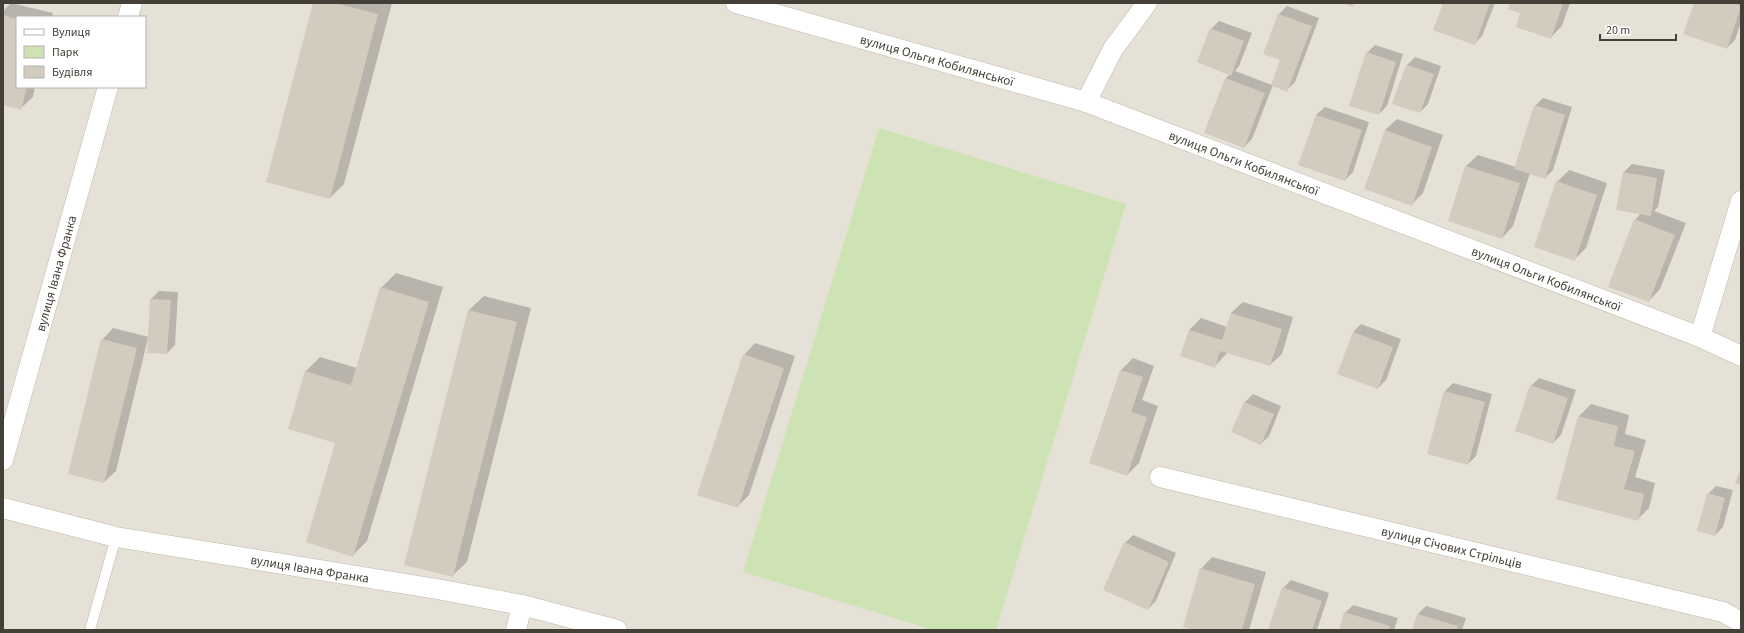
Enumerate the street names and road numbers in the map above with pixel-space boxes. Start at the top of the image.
street label: вулиця Ольги Кобилянської [858,31,1017,91]
street label: вулиця Ольги Кобилянської [1166,127,1322,201]
street label: вулиця Івана Франка [32,213,81,334]
street label: вулиця Ольги Кобилянської [1469,242,1625,316]
street label: вулиця Січових Стрільців [1379,522,1524,574]
street label: вулиця Івана Франка [249,551,370,588]

